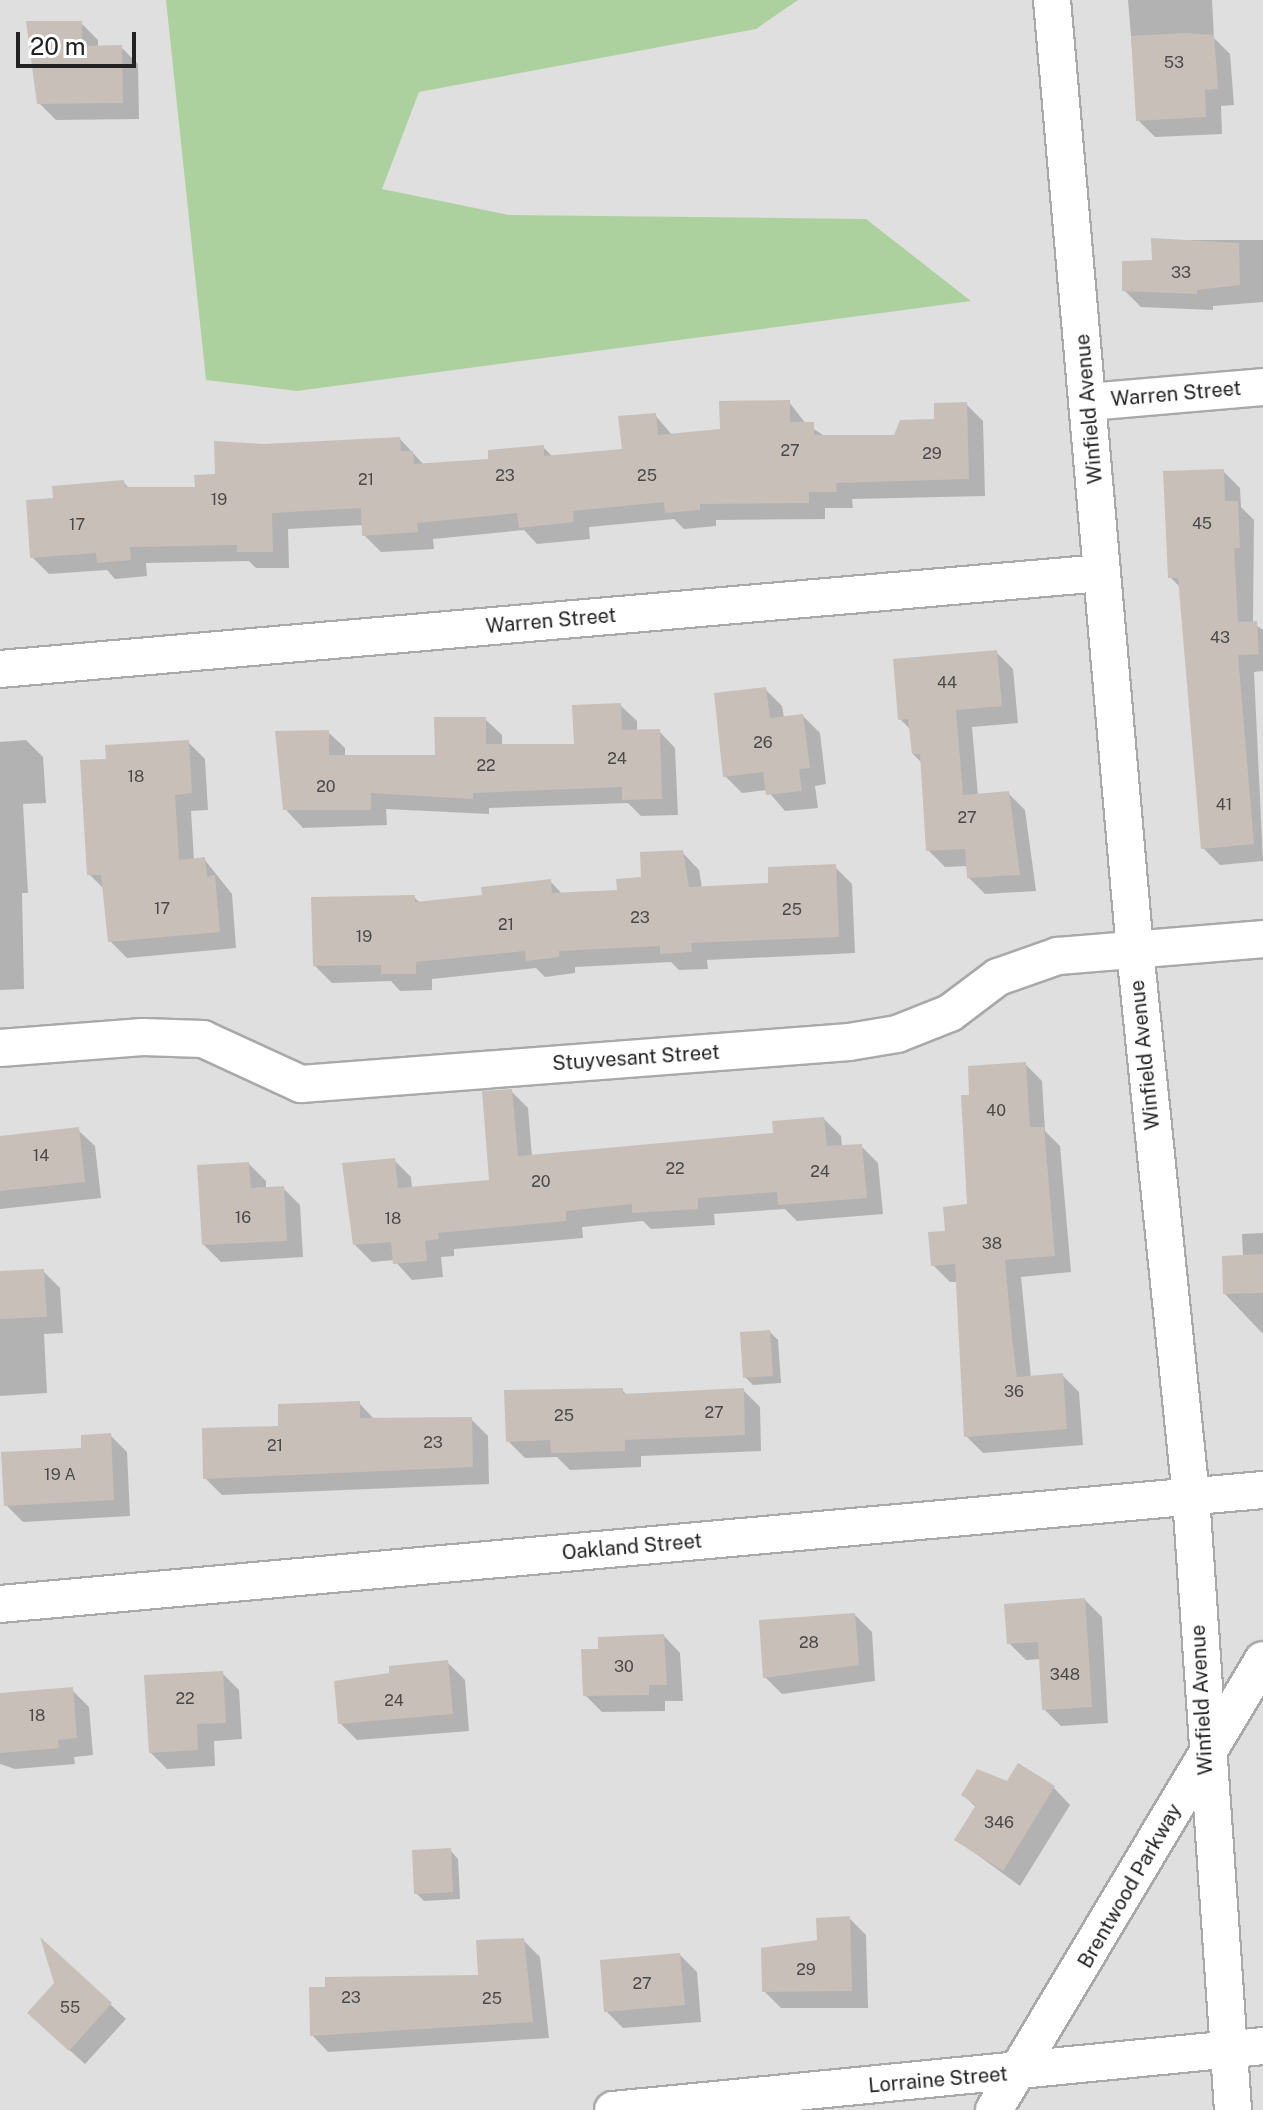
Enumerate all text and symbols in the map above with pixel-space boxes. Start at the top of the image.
scale bar [20,16,140,66]
text: 20 m [30,32,86,60]
house number: 53 [1164,53,1184,73]
house number: 33 [1171,263,1191,283]
street label: Winfield Avenue [1070,333,1108,485]
street label: Warren Street [1110,376,1242,412]
house number: 27 [780,441,800,461]
house number: 29 [922,444,942,464]
house number: 23 [495,466,515,486]
house number: 25 [637,466,657,486]
house number: 21 [358,470,374,490]
house number: 19 [211,490,227,510]
house number: 45 [1192,514,1212,534]
house number: 17 [69,515,85,535]
street label: Warren Street [485,603,617,639]
house number: 43 [1210,628,1230,648]
house number: 44 [937,673,957,693]
house number: 26 [753,733,773,753]
house number: 24 [607,749,627,769]
house number: 22 [476,756,496,776]
house number: 18 [128,767,144,787]
house number: 20 [316,777,336,797]
house number: 41 [1216,795,1232,815]
house number: 27 [957,808,977,828]
house number: 17 [154,899,170,919]
house number: 25 [782,900,802,920]
house number: 23 [630,908,650,928]
house number: 21 [498,915,514,935]
house number: 19 [356,927,372,947]
street label: Winfield Avenue [1125,979,1165,1131]
street label: Stuyvesant Street [552,1040,720,1076]
house number: 40 [986,1101,1006,1121]
house number: 14 [33,1146,49,1166]
house number: 22 [665,1159,685,1179]
house number: 24 [810,1162,830,1182]
house number: 20 [531,1172,551,1192]
house number: 16 [235,1208,251,1228]
house number: 18 [385,1209,401,1229]
house number: 38 [982,1234,1002,1254]
house number: 36 [1004,1382,1024,1402]
house number: 27 [704,1403,724,1423]
house number: 25 [554,1406,574,1426]
house number: 23 [423,1433,443,1453]
house number: 21 [267,1436,283,1456]
house number: 19 A [44,1465,76,1485]
street label: Oakland Street [561,1529,703,1565]
street label: Winfield Avenue [1186,1624,1218,1776]
house number: 28 [799,1633,819,1653]
house number: 30 [614,1657,634,1677]
house number: 348 [1050,1665,1080,1685]
house number: 22 [175,1689,195,1709]
house number: 24 [384,1691,404,1711]
house number: 18 [29,1706,45,1726]
street label: Brentwood Parkway [1073,1800,1187,1972]
house number: 346 [984,1813,1014,1833]
house number: 29 [796,1960,816,1980]
house number: 27 [632,1974,652,1994]
house number: 23 [341,1988,361,2008]
house number: 25 [482,1989,502,2009]
house number: 55 [60,1998,80,2018]
street label: Lorraine Street [867,2062,1009,2098]

